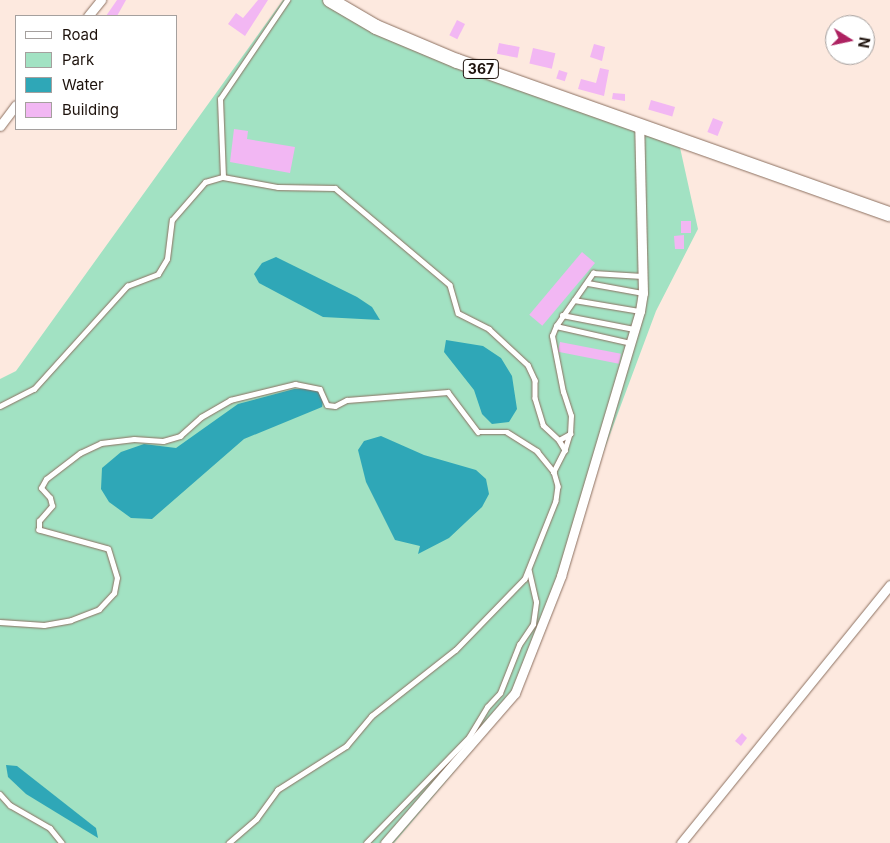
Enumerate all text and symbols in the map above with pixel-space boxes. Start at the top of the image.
legend [15,15,178,130]
north arrow [825,15,875,65]
text: Road [62,25,98,44]
text: N [855,36,874,49]
text: Park [62,50,94,69]
road number: 367 [462,58,500,80]
text: Water [62,75,104,94]
text: Building [62,100,119,119]

